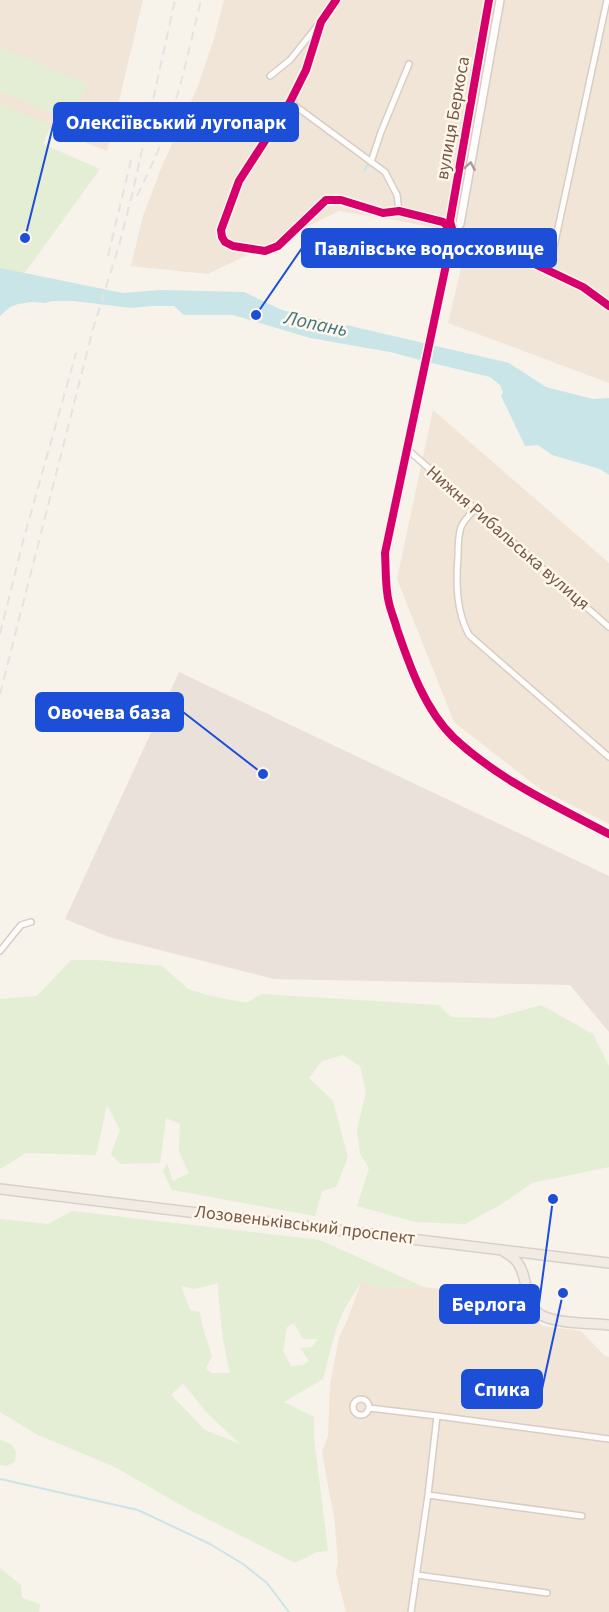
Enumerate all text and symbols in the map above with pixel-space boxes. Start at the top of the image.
street label: вулиця Беркоса [430,54,476,182]
callout: Олексіївський лугопарк [54,103,298,141]
text: Олексіївський лугопарк [66,109,286,137]
one-way arrow [464,162,476,171]
callout: Павлівське водосховище [302,229,556,267]
text: Павлівське водосховище [314,235,544,263]
water label: Лопань [281,303,350,344]
street label: Нижня Рибальська вулиця [421,460,595,616]
callout: Овочева база [36,693,183,731]
text: Овочева база [47,699,171,727]
street label: Лозовеньківський проспект [193,1199,417,1251]
callout: Берлога [440,1285,539,1323]
text: Берлога [452,1291,526,1319]
callout: Спика [462,1370,542,1408]
text: Спика [474,1376,530,1404]

